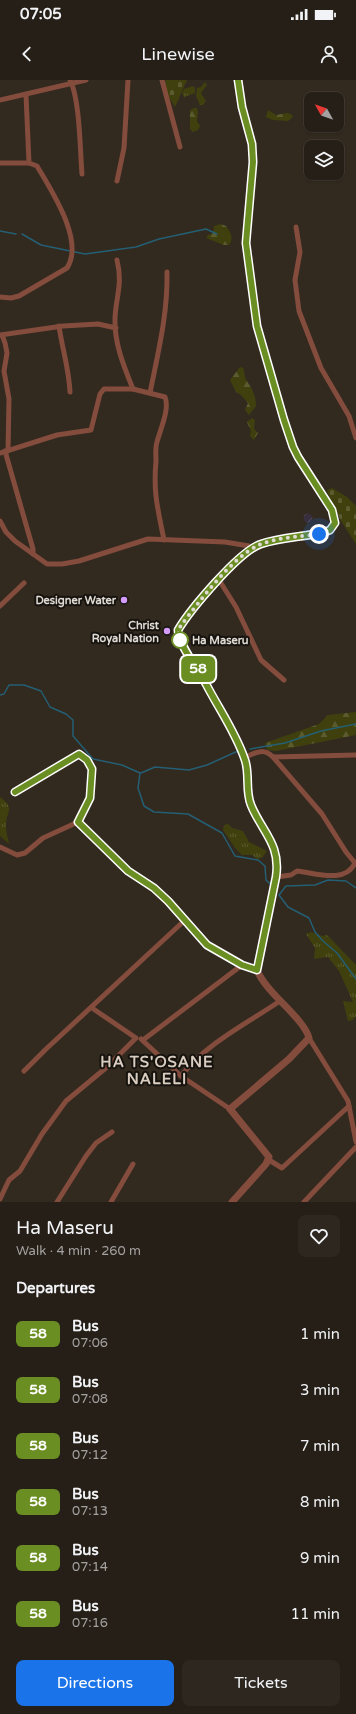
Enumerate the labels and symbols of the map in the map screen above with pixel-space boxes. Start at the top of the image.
north arrow [304,92,344,132]
your location [309,524,329,544]
place label: Designer Water [35,594,117,608]
marker: Designer Water [119,595,129,605]
place label: Christ Royal Nation [92,619,160,646]
marker: Christ Royal Nation [162,626,172,636]
marker: Ha Maseru [171,631,189,649]
place label: Ha Maseru [192,634,249,647]
line badge: 58 [180,656,216,682]
district label: HA TS'OSANE NALELI [100,1053,214,1088]

